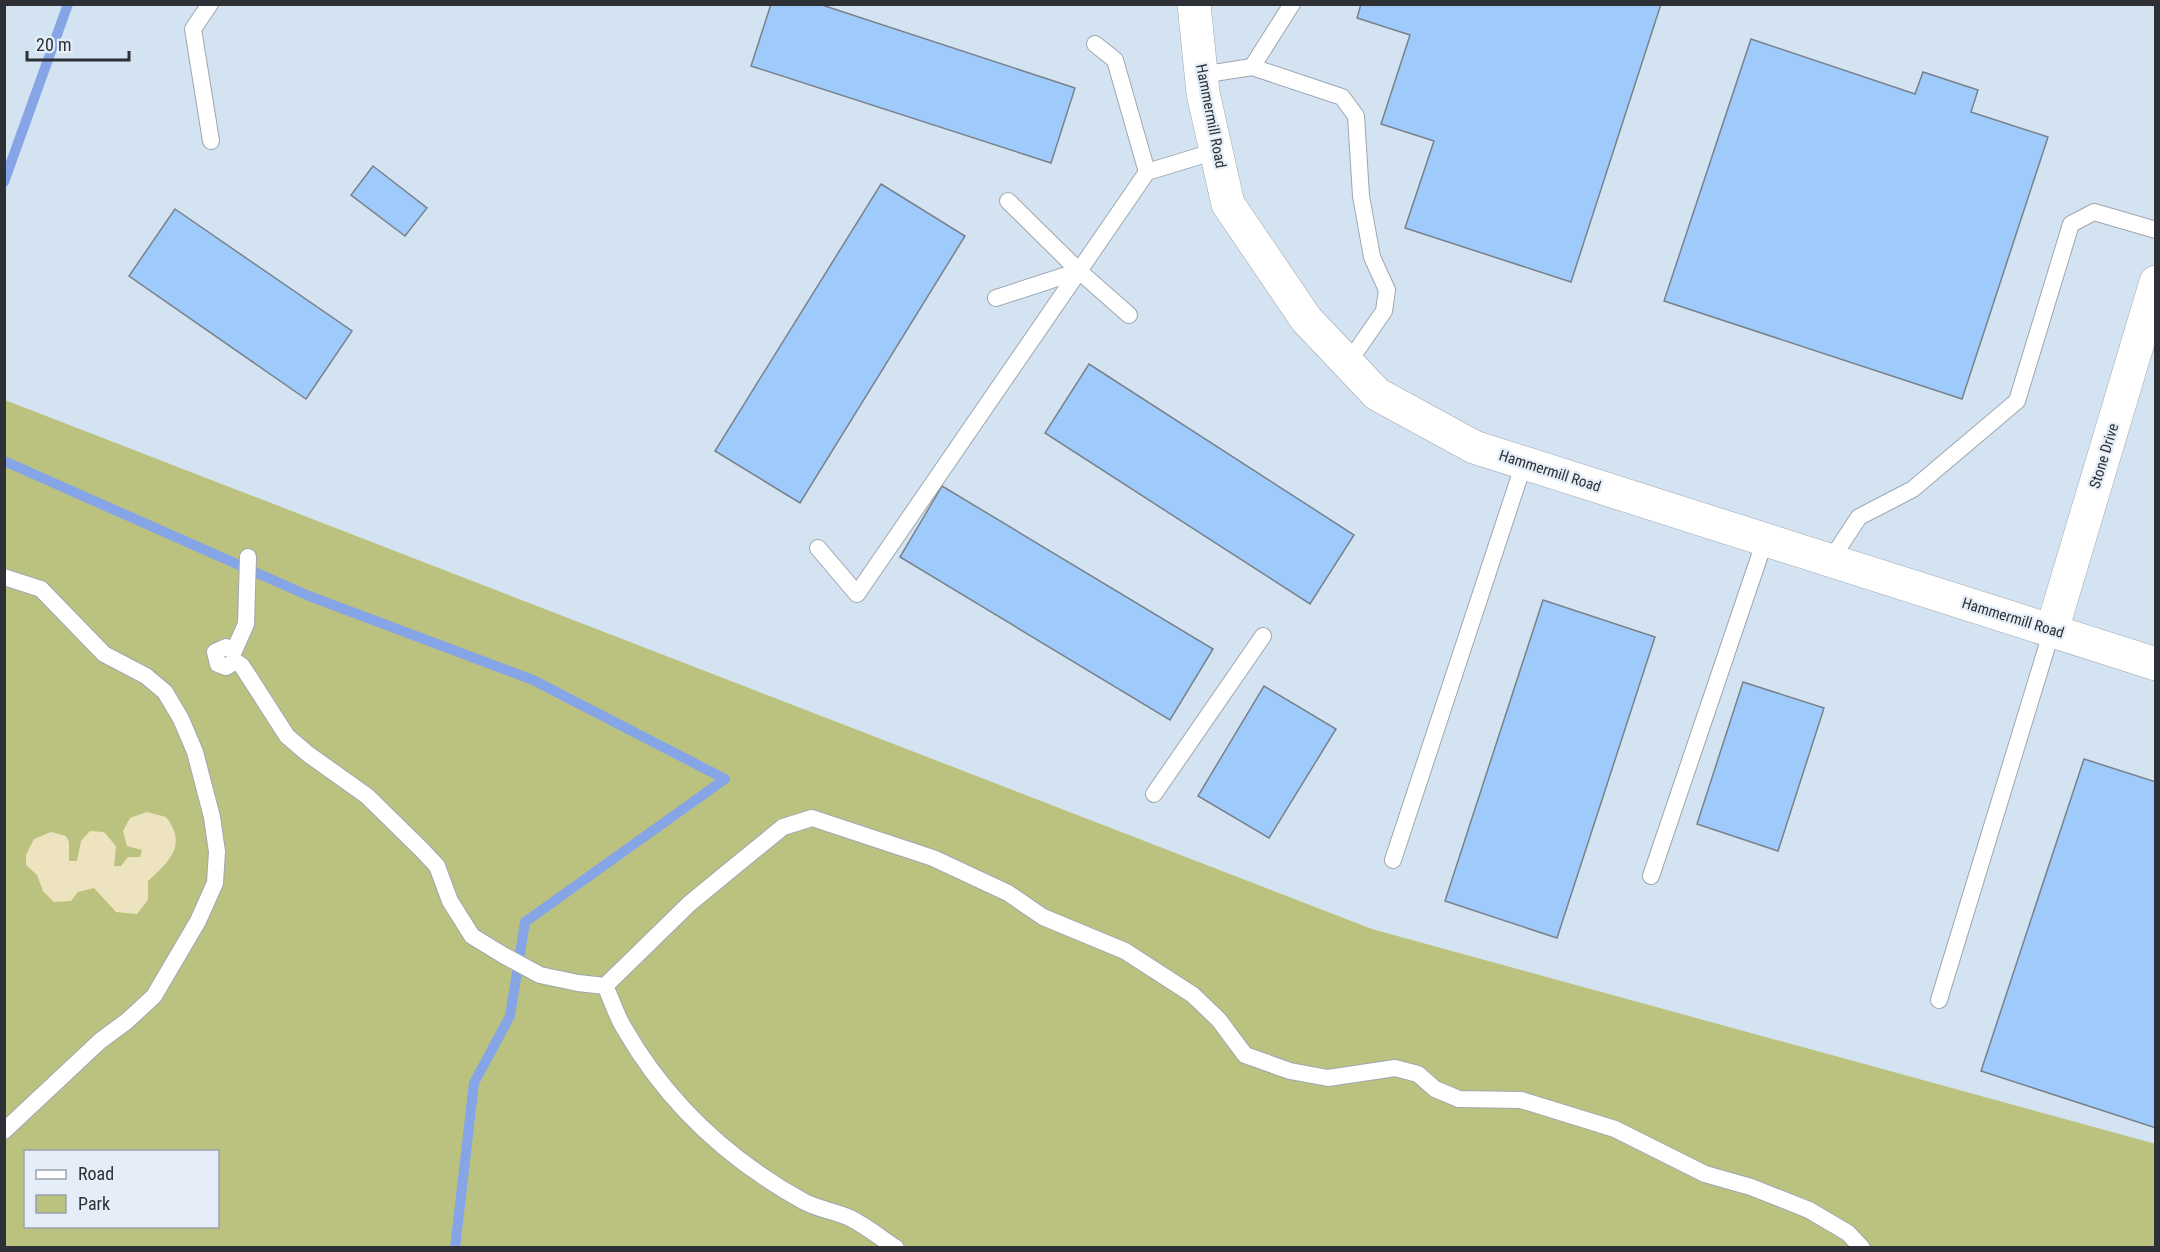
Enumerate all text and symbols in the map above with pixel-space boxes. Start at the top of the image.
scale bar [27,24,129,62]
text: 20 m [36,34,71,55]
street label: Hammermill Road [1192,62,1230,170]
street label: Stone Drive [2086,421,2122,491]
street label: Hammermill Road [1497,446,1603,496]
street label: Hammermill Road [1960,594,2066,642]
legend [24,1150,219,1228]
text: Road [78,1163,114,1184]
text: Park [78,1193,110,1214]

